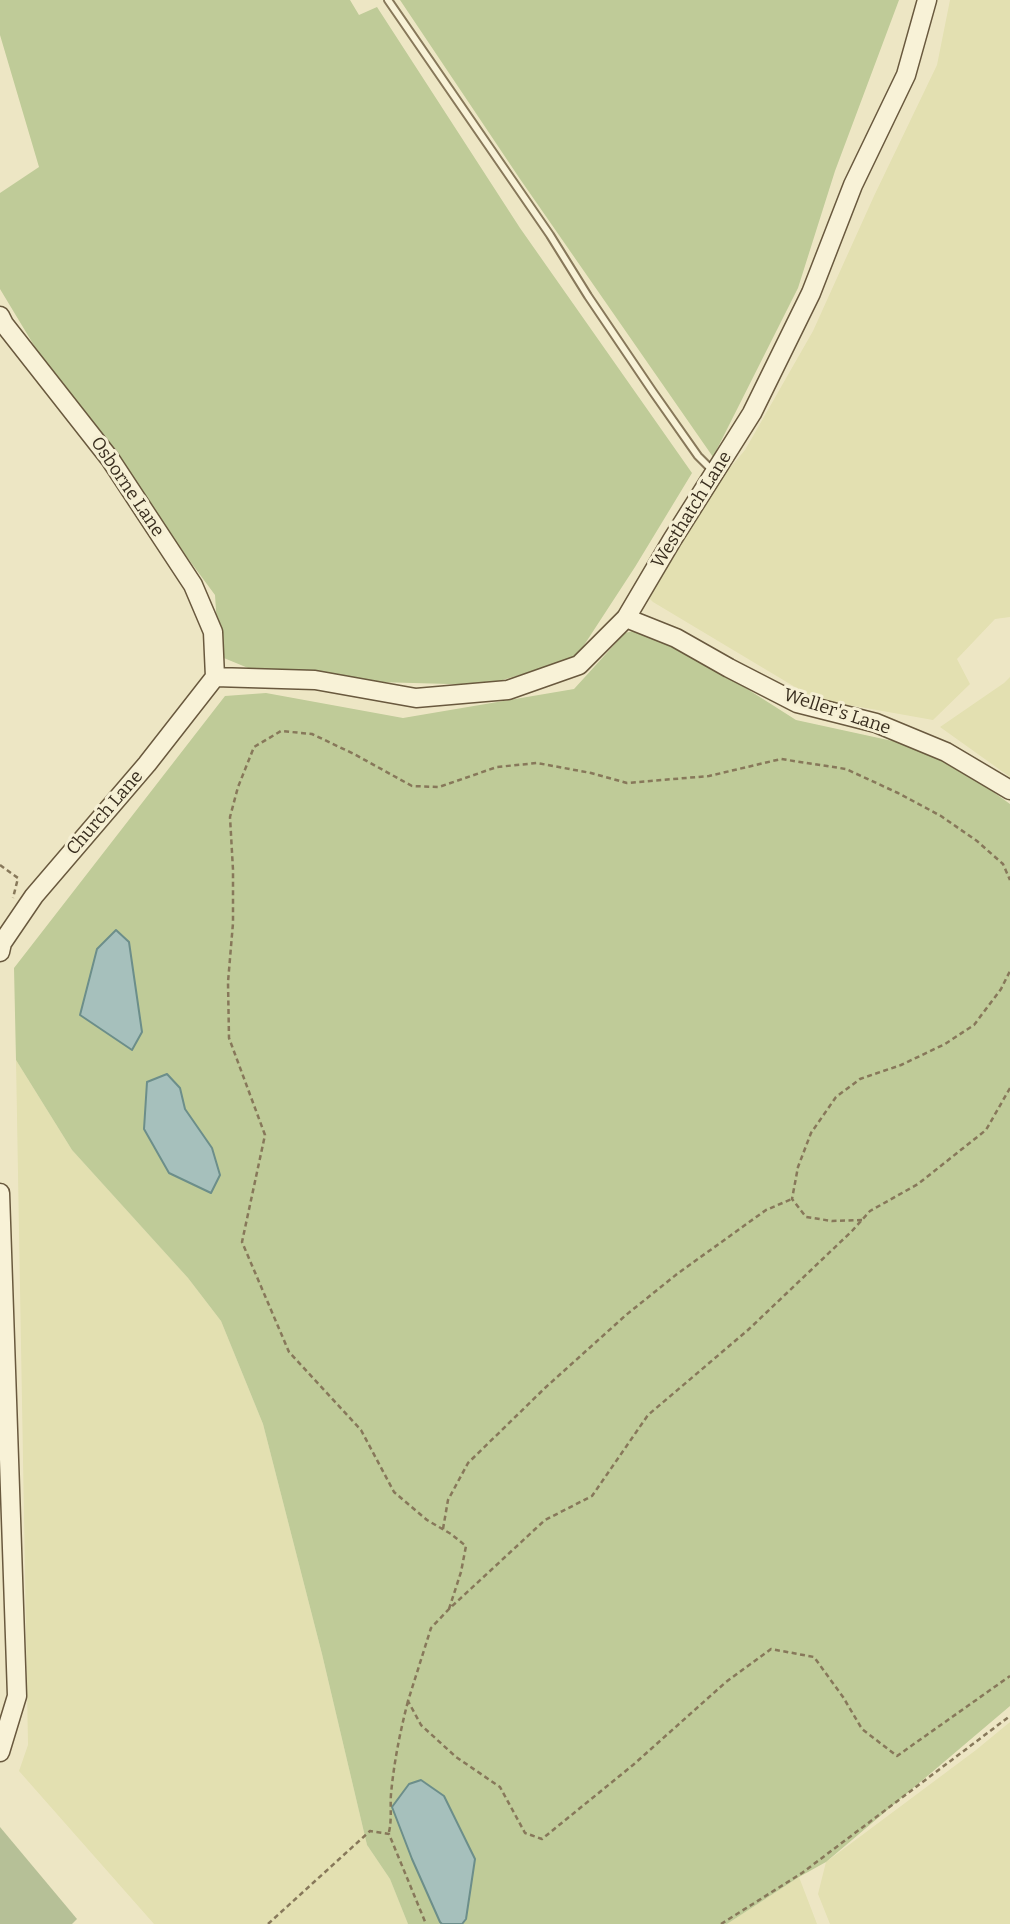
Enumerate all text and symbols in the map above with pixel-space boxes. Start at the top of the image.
street label: Osborne Lane [86,433,168,541]
street label: Westhatch Lane [647,448,737,572]
street label: Weller's Lane [781,685,893,739]
street label: Church Lane [62,766,148,860]

